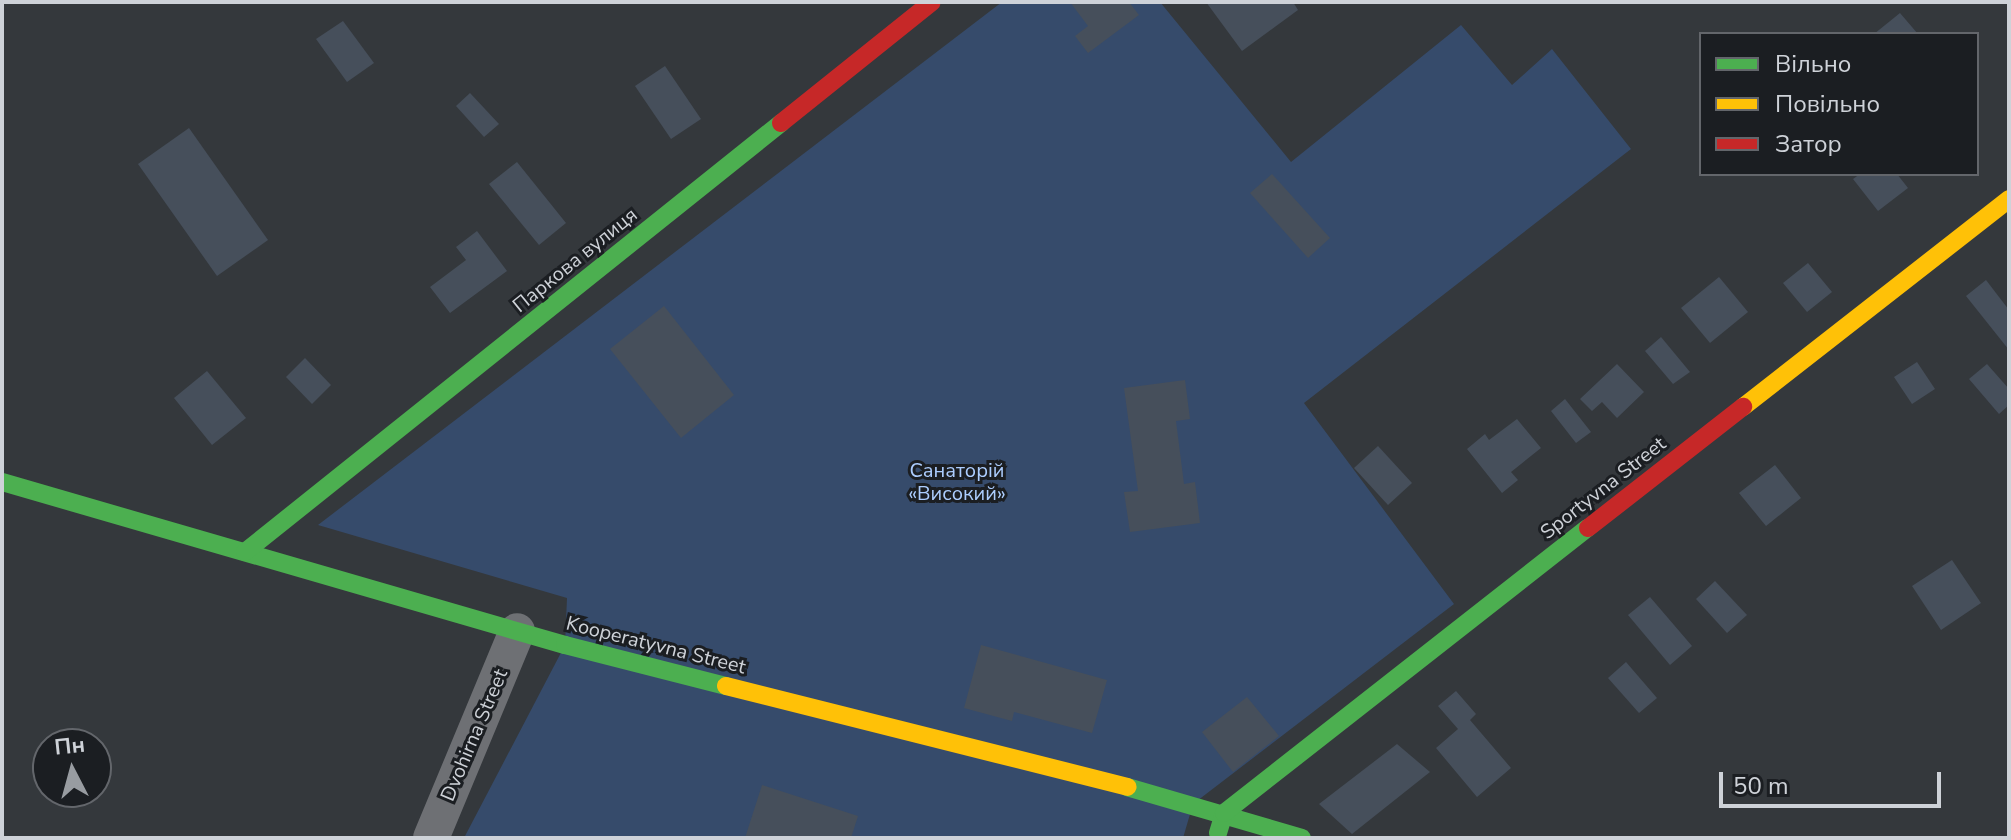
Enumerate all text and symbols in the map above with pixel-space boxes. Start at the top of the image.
legend [1699,32,1979,176]
text: Вільно [1775,48,1851,80]
text: Повільно [1775,88,1880,120]
text: Затор [1775,128,1842,160]
street label: Паркова вулиця [508,202,642,318]
street label: Sportyvna Street [1536,432,1670,544]
park label: Санаторій «Високий» [908,459,1006,506]
street label: Kooperatyvna Street [564,611,748,679]
street label: Dvohirna Street [435,665,513,805]
north arrow [32,728,112,808]
text: Пн [53,730,86,763]
scale bar [1723,756,1945,806]
text: 50 m [1733,770,1789,802]

